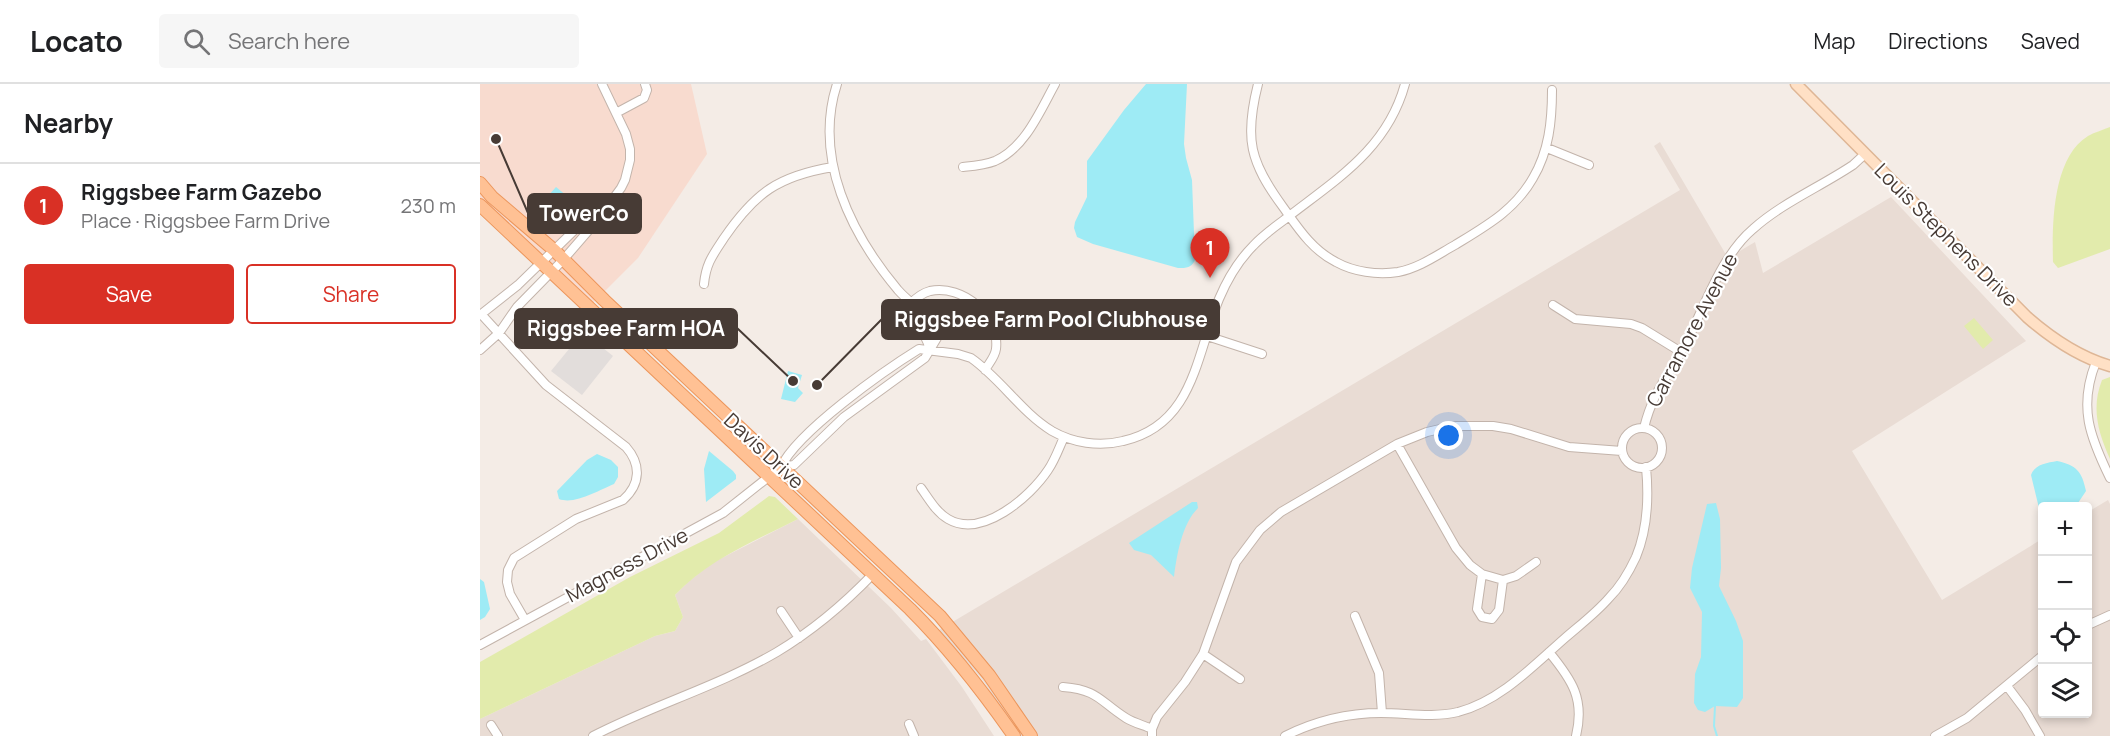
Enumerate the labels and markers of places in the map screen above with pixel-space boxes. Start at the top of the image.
callout: TowerCo [528,194,641,233]
pin: 1 [1190,228,1230,278]
callout: Riggsbee Farm Pool Clubhouse [882,300,1219,339]
callout: Riggsbee Farm HOA [515,309,737,348]

